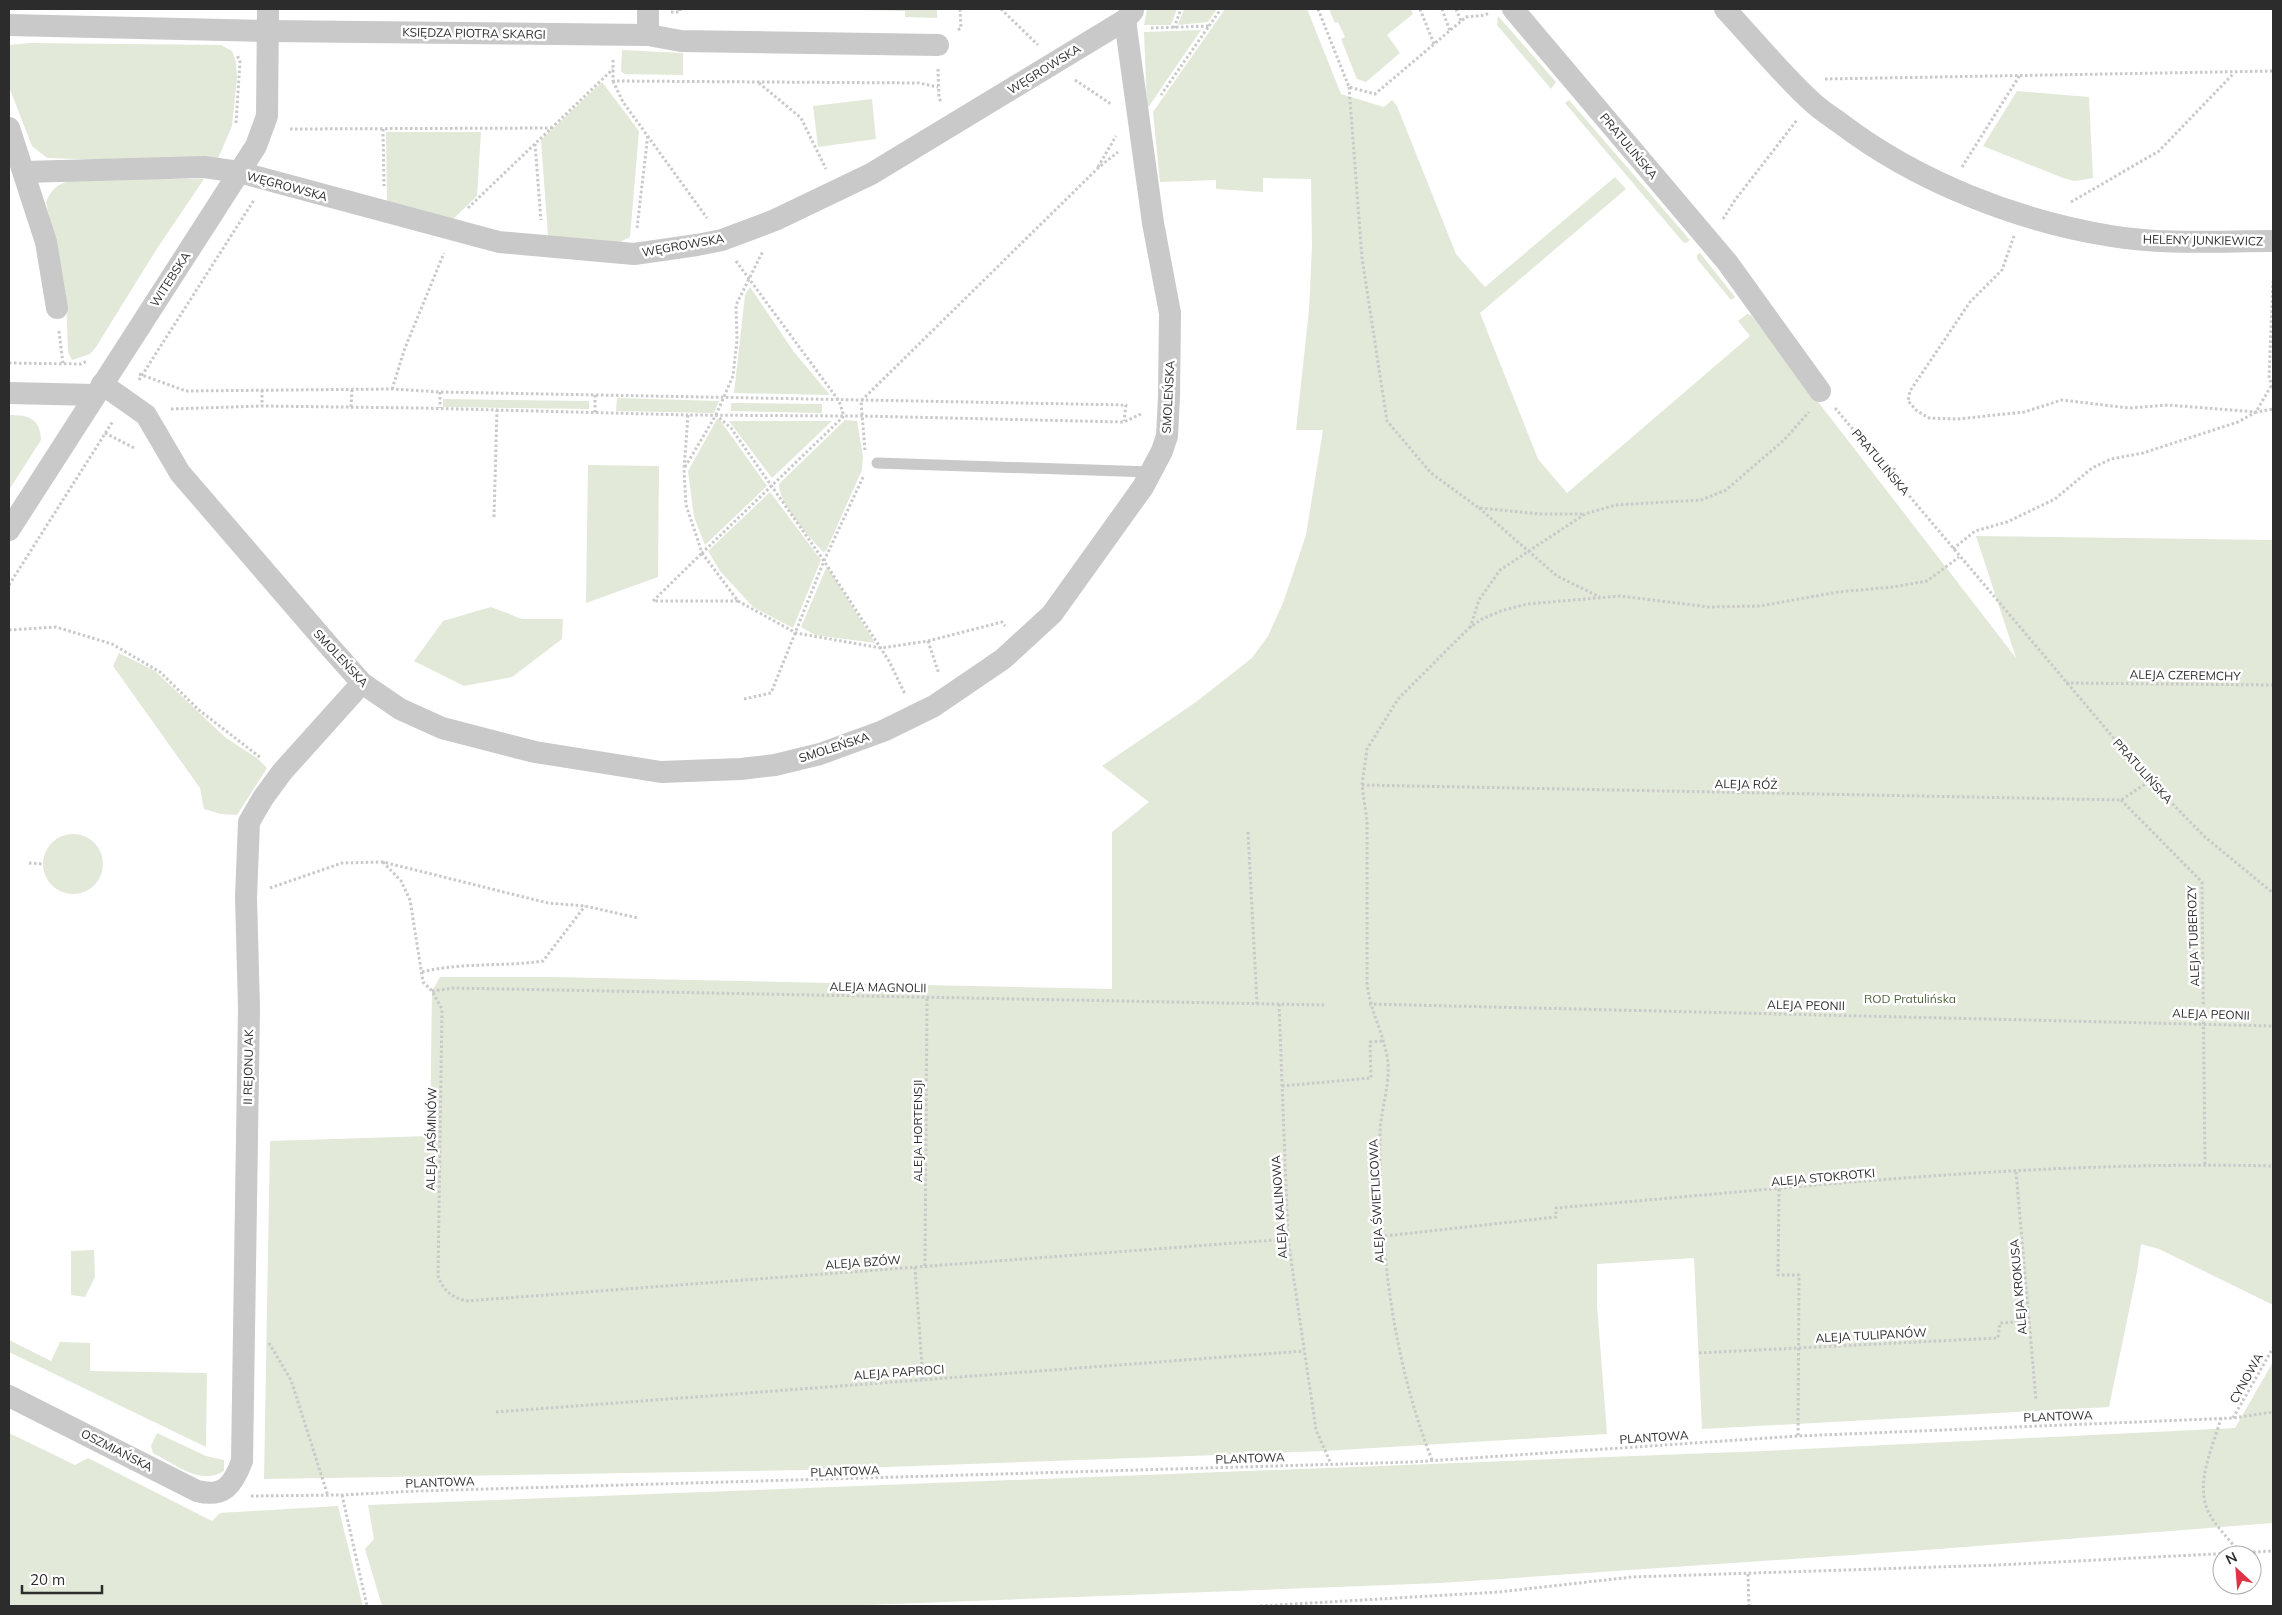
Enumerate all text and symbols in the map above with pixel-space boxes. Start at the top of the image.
street label: KSIĘDZA PIOTRA SKARGI [402,24,546,42]
street label: WĘGROWSKA [1005,40,1083,97]
street label: PRATULIŃSKA [1597,110,1661,182]
street label: WĘGROWSKA [245,168,329,204]
street label: WĘGROWSKA [641,230,725,260]
street label: HELENY JUNKIEWICZ [2143,231,2263,249]
street label: WITEBSKA [147,249,193,309]
street label: SMOLEŃSKA [1159,360,1177,434]
street label: PRATULIŃSKA [1849,426,1913,498]
street label: SMOLEŃSKA [311,626,372,690]
street label: ALEJA CZEREMCHY [2129,667,2241,683]
street label: SMOLEŃSKA [797,729,871,765]
street label: PRATULIŃSKA [2110,735,2176,807]
street label: ALEJA RÓŻ [1714,776,1778,792]
street label: ALEJA TUBEROZY [2184,884,2202,987]
street label: ALEJA MAGNOLII [829,979,927,995]
park label: ROD Pratulińska [1864,991,1956,1006]
street label: ALEJA PEONII [1767,997,1845,1013]
street label: ALEJA PEONII [2172,1005,2250,1023]
street label: II REJONU AK [240,1029,256,1105]
street label: ALEJA HORTENSJI [910,1080,925,1182]
street label: ALEJA JAŚMINÓW [423,1087,439,1191]
street label: ALEJA ŚWIETLICOWA [1365,1138,1387,1264]
street label: ALEJA KALINOWA [1268,1155,1290,1259]
street label: ALEJA STOKROTKI [1770,1165,1876,1189]
street label: ALEJA KROKUSA [2006,1238,2030,1335]
street label: ALEJA BZÓW [825,1252,901,1272]
street label: ALEJA TULIPANÓW [1815,1325,1927,1345]
street label: CYNOWA [2226,1350,2266,1406]
street label: ALEJA PAPROCI [853,1361,945,1383]
street label: PLANTOWA [2023,1407,2093,1425]
street label: OSZMIAŃSKA [79,1425,156,1475]
street label: PLANTOWA [1619,1427,1689,1447]
street label: PLANTOWA [1215,1449,1285,1467]
street label: PLANTOWA [810,1462,880,1480]
street label: PLANTOWA [405,1473,475,1491]
north arrow [2212,1545,2262,1595]
text: N [2223,1548,2240,1569]
scale bar [22,1562,102,1594]
text: 20 m [30,1570,65,1589]

